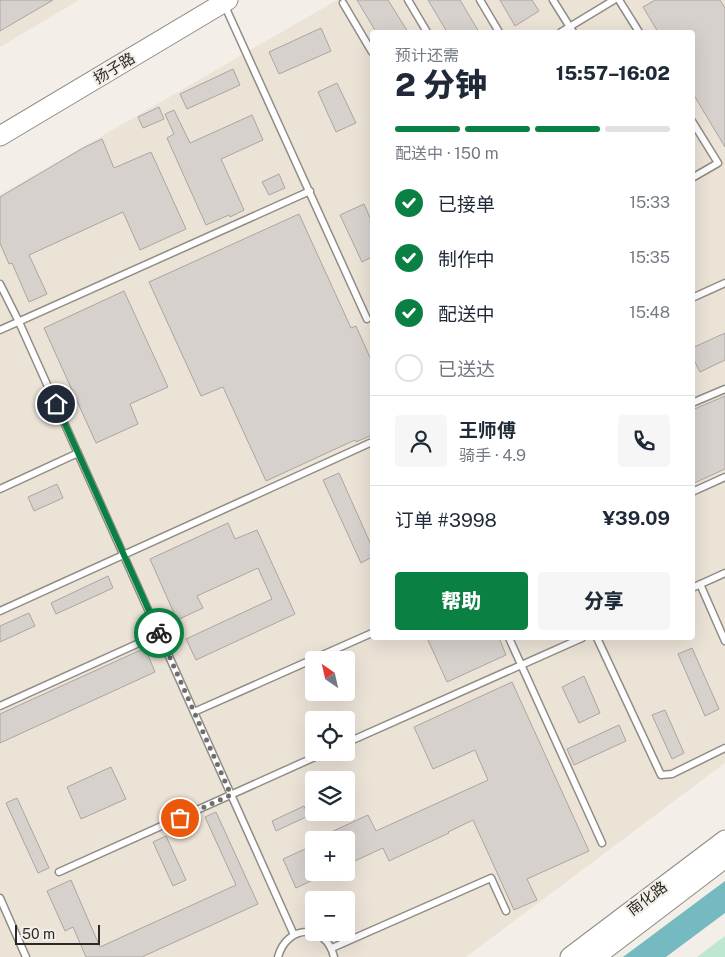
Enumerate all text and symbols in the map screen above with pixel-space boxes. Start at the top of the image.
text: 预计还需 [395,46,459,65]
street label: 扬子路 [90,49,138,87]
text: 15:57–16:02 [556,62,670,84]
text: 2 分钟 [395,66,487,103]
text: 配送中 · 150 m [395,144,499,163]
icon: check [395,189,423,217]
text: 已接单 [438,193,495,215]
text: 15:33 [630,193,670,212]
icon: check [395,244,423,272]
text: 制作中 [438,248,495,270]
text: 15:35 [629,248,670,267]
icon: check [395,299,423,327]
text: 配送中 [438,303,495,325]
text: 15:48 [629,303,670,322]
text: 已送达 [438,358,495,380]
pin [35,383,77,425]
icon: home [42,390,70,418]
button: person [395,415,447,467]
button: phone [618,415,670,467]
text: 王师傅 [459,419,516,441]
text: 骑手 · 4.9 [459,446,526,465]
text: ¥39.09 [603,507,670,529]
text: 订单 #3998 [395,509,497,531]
button: 帮助 [395,572,528,630]
button: 分享 [538,572,670,630]
courier [134,608,184,658]
icon: bike [145,619,173,647]
north arrow [305,651,355,701]
map controls [305,651,355,941]
button: locate [305,711,355,761]
button: layers [305,771,355,821]
pin [159,797,201,839]
icon: bag [166,804,194,832]
button: + [305,831,355,881]
street label: 南化路 [624,878,670,918]
button: − [305,891,355,941]
scale bar [15,922,100,945]
text: 50 m [22,926,55,942]

